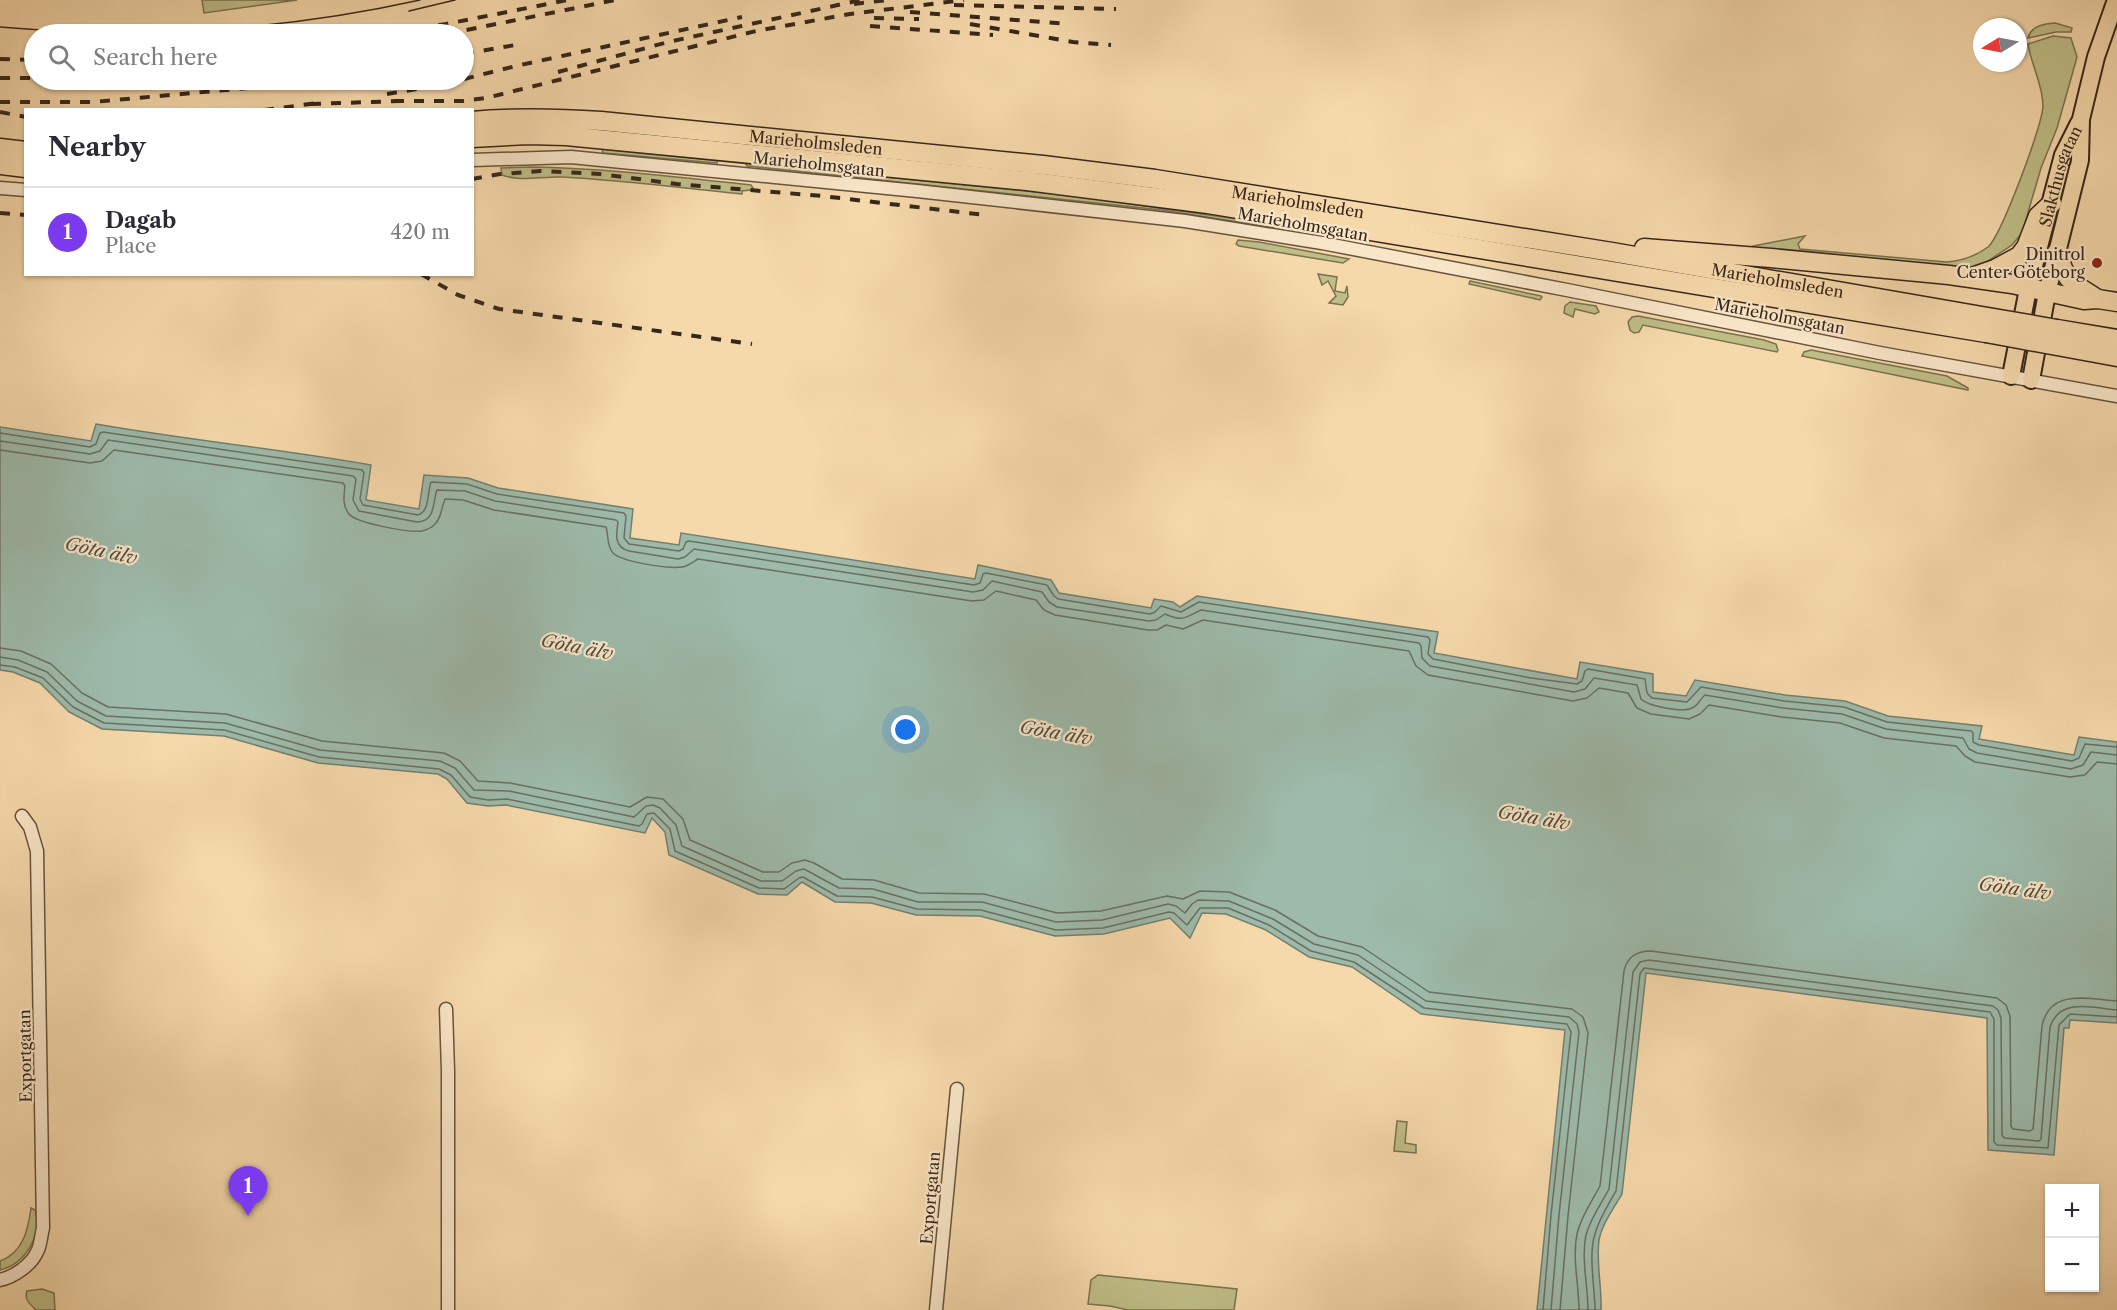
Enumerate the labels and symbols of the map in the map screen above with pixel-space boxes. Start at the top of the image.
north arrow [1973,18,2027,72]
street label: Slakthusgatan [2035,122,2086,229]
street label: Marieholmsleden [748,126,883,159]
street label: Marieholmsgatan [752,147,886,181]
street label: Marieholmsleden [1230,181,1366,222]
street label: Marieholmsgatan [1236,203,1370,245]
place label: Dinitrol Center Göteborg [1957,244,2086,282]
marker: Dinitrol Center Göteborg [2090,256,2104,270]
street label: Marieholmsleden [1710,259,1845,302]
street label: Marieholmsgatan [1713,294,1847,338]
water label: Göta älv [63,533,139,569]
water label: Göta älv [539,629,615,665]
your location [891,715,920,744]
water label: Göta älv [1018,716,1094,750]
water label: Göta älv [1496,801,1572,835]
water label: Göta älv [1977,873,2053,905]
street label: Exportgatan [14,1009,36,1103]
street label: Exportgatan [916,1151,944,1245]
pin: 1 [228,1166,268,1216]

